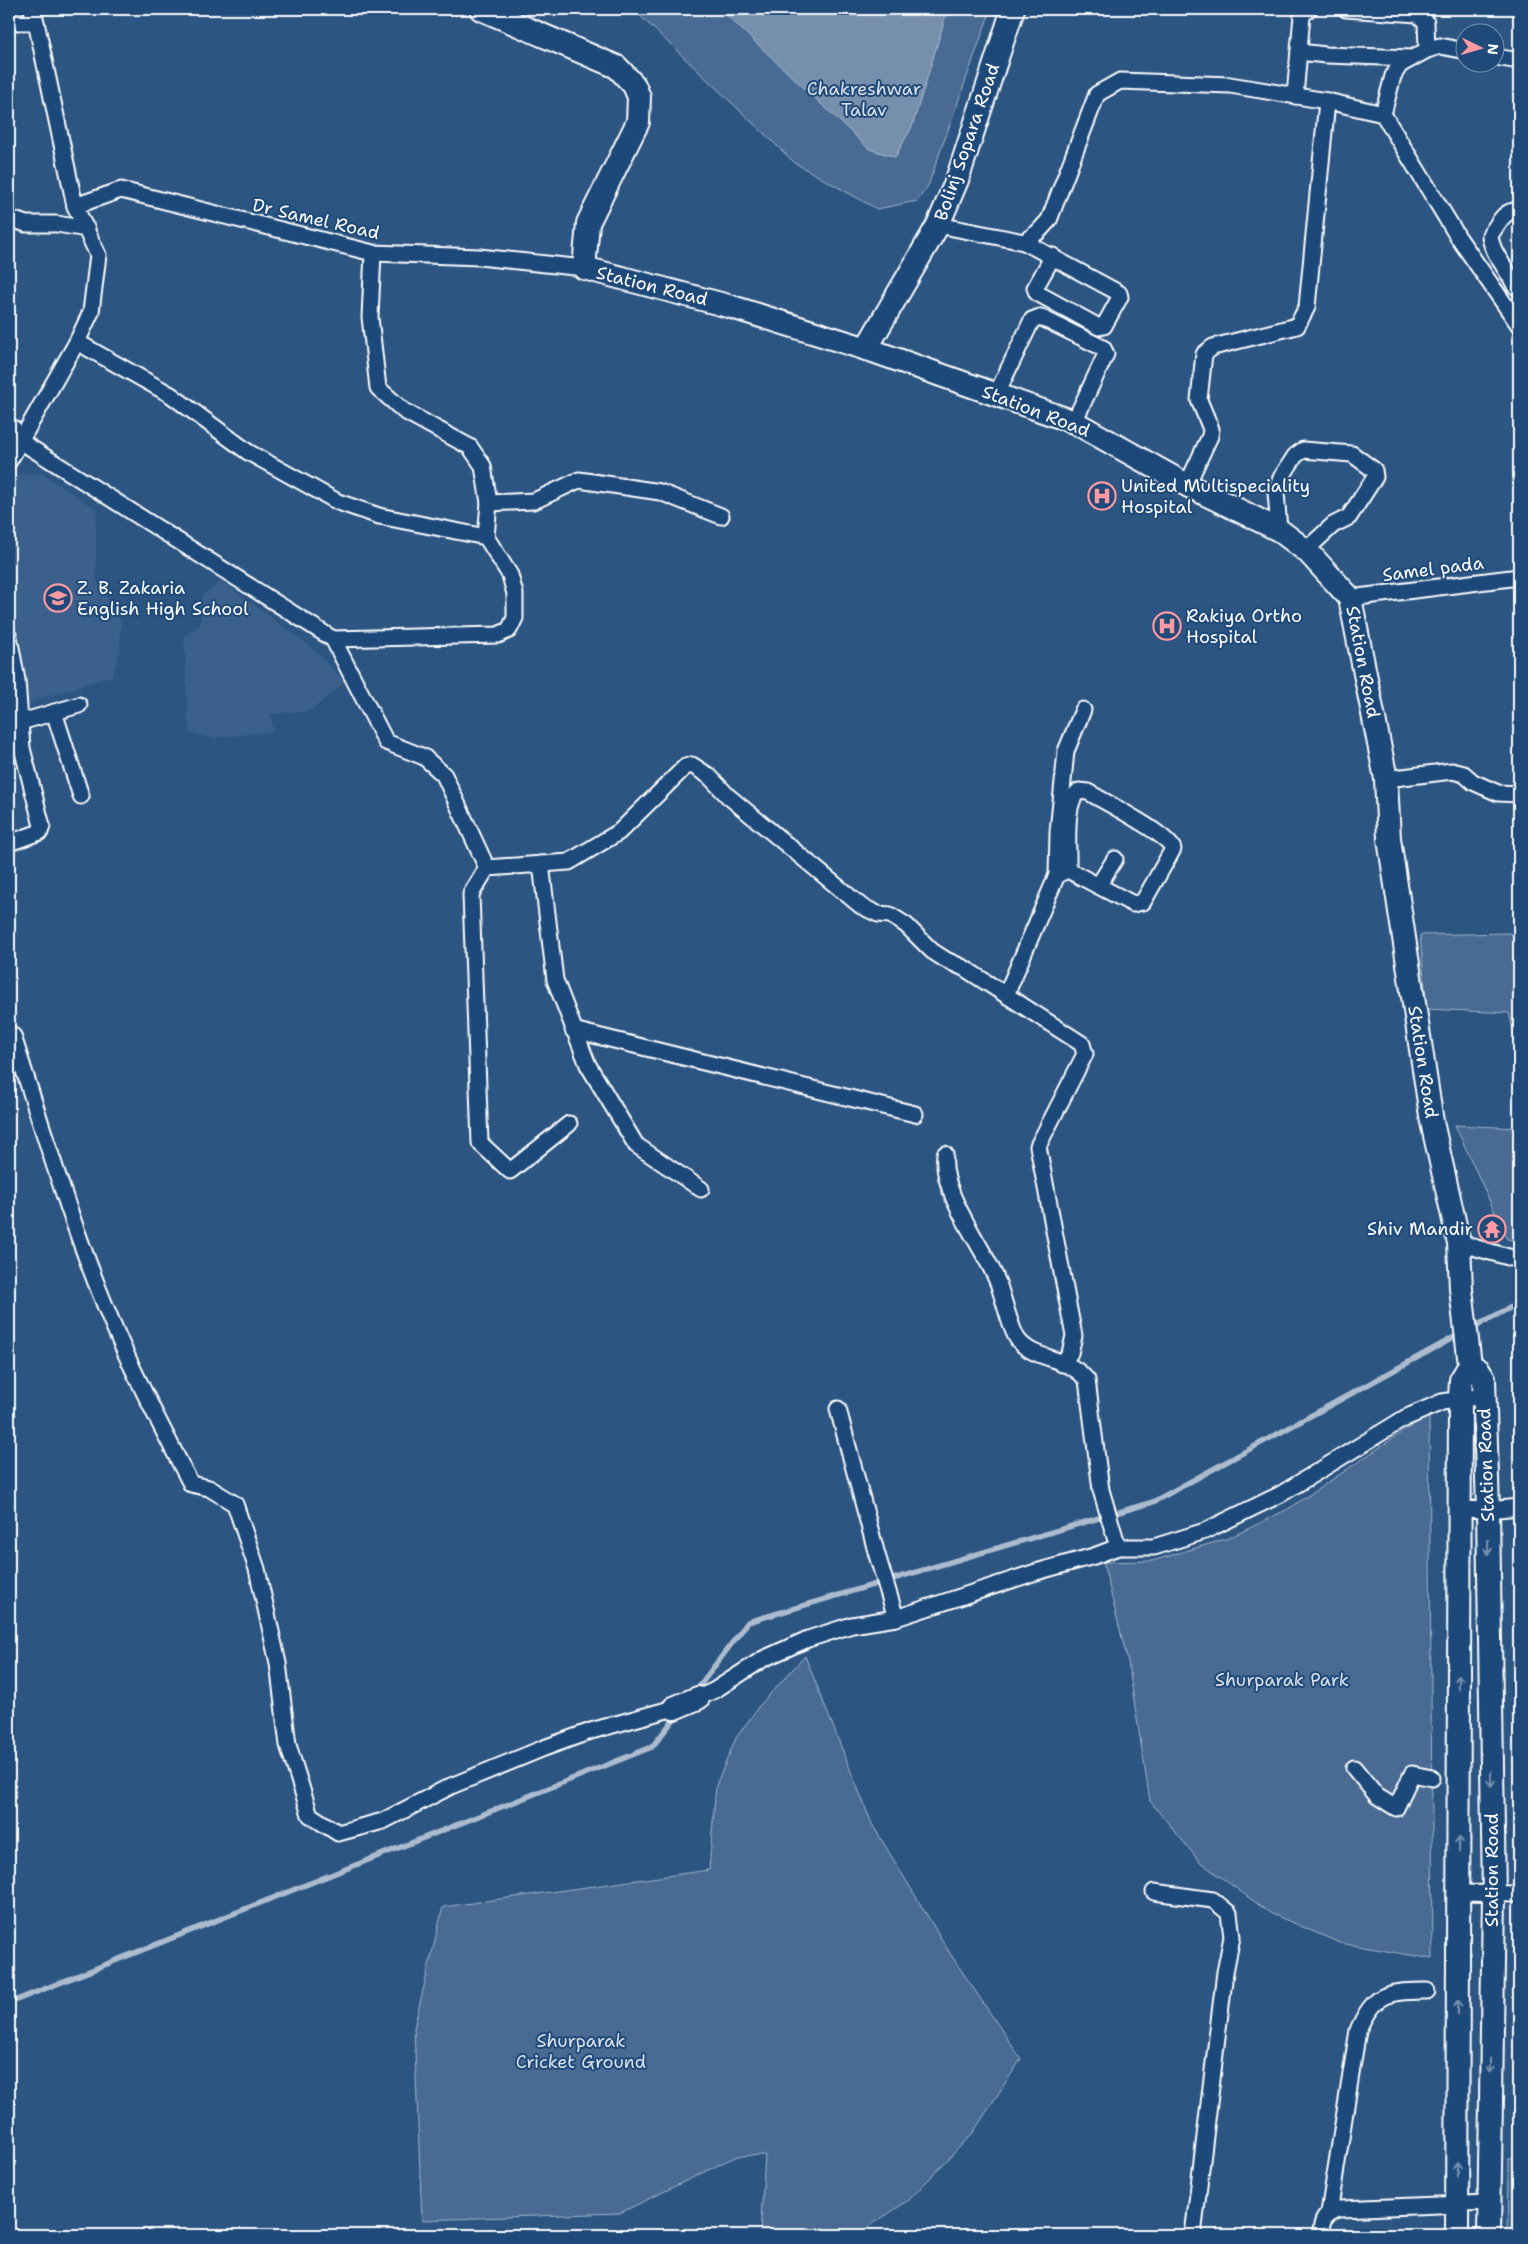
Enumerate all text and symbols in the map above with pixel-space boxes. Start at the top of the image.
north arrow [1456,22,1506,72]
text: N [1484,43,1502,55]
street label: Bolinj Sopara Road [929,60,1005,224]
park label: Chakreshwar Talav [807,77,921,122]
street label: Dr Samel Road [250,193,382,245]
street label: Station Road [594,261,710,311]
street label: Station Road [979,379,1093,443]
place label: United Multispeciality Hospital [1121,474,1310,519]
hospital icon: United Multispeciality Hospital [1087,481,1117,511]
street label: Samel pada [1381,551,1485,587]
place label: Z. B. Zakaria English High School [77,576,249,621]
school or university icon: Z. B. Zakaria English High School [43,583,73,613]
place label: Rakiya Ortho Hospital [1186,604,1302,649]
street label: Station Road [1340,604,1386,720]
hospital icon: Rakiya Ortho Hospital [1152,611,1182,641]
street label: Station Road [1402,1004,1444,1120]
temple icon: Shiv Mandir [1477,1214,1507,1244]
place label: Shiv Mandir [1367,1217,1473,1241]
street label: Station Road [1472,1408,1500,1522]
one-way arrow [1484,1538,1493,1554]
park label: Shurparak Park [1215,1668,1349,1692]
one-way arrow [1454,1674,1464,1690]
one-way arrow [1486,1770,1496,1787]
street label: Station Road [1480,1813,1504,1927]
one-way arrow [1454,1836,1464,1852]
one-way arrow [1453,1999,1463,2015]
park label: Shurparak Cricket Ground [516,2029,646,2074]
one-way arrow [1485,2058,1495,2074]
one-way arrow [1452,2161,1462,2178]

